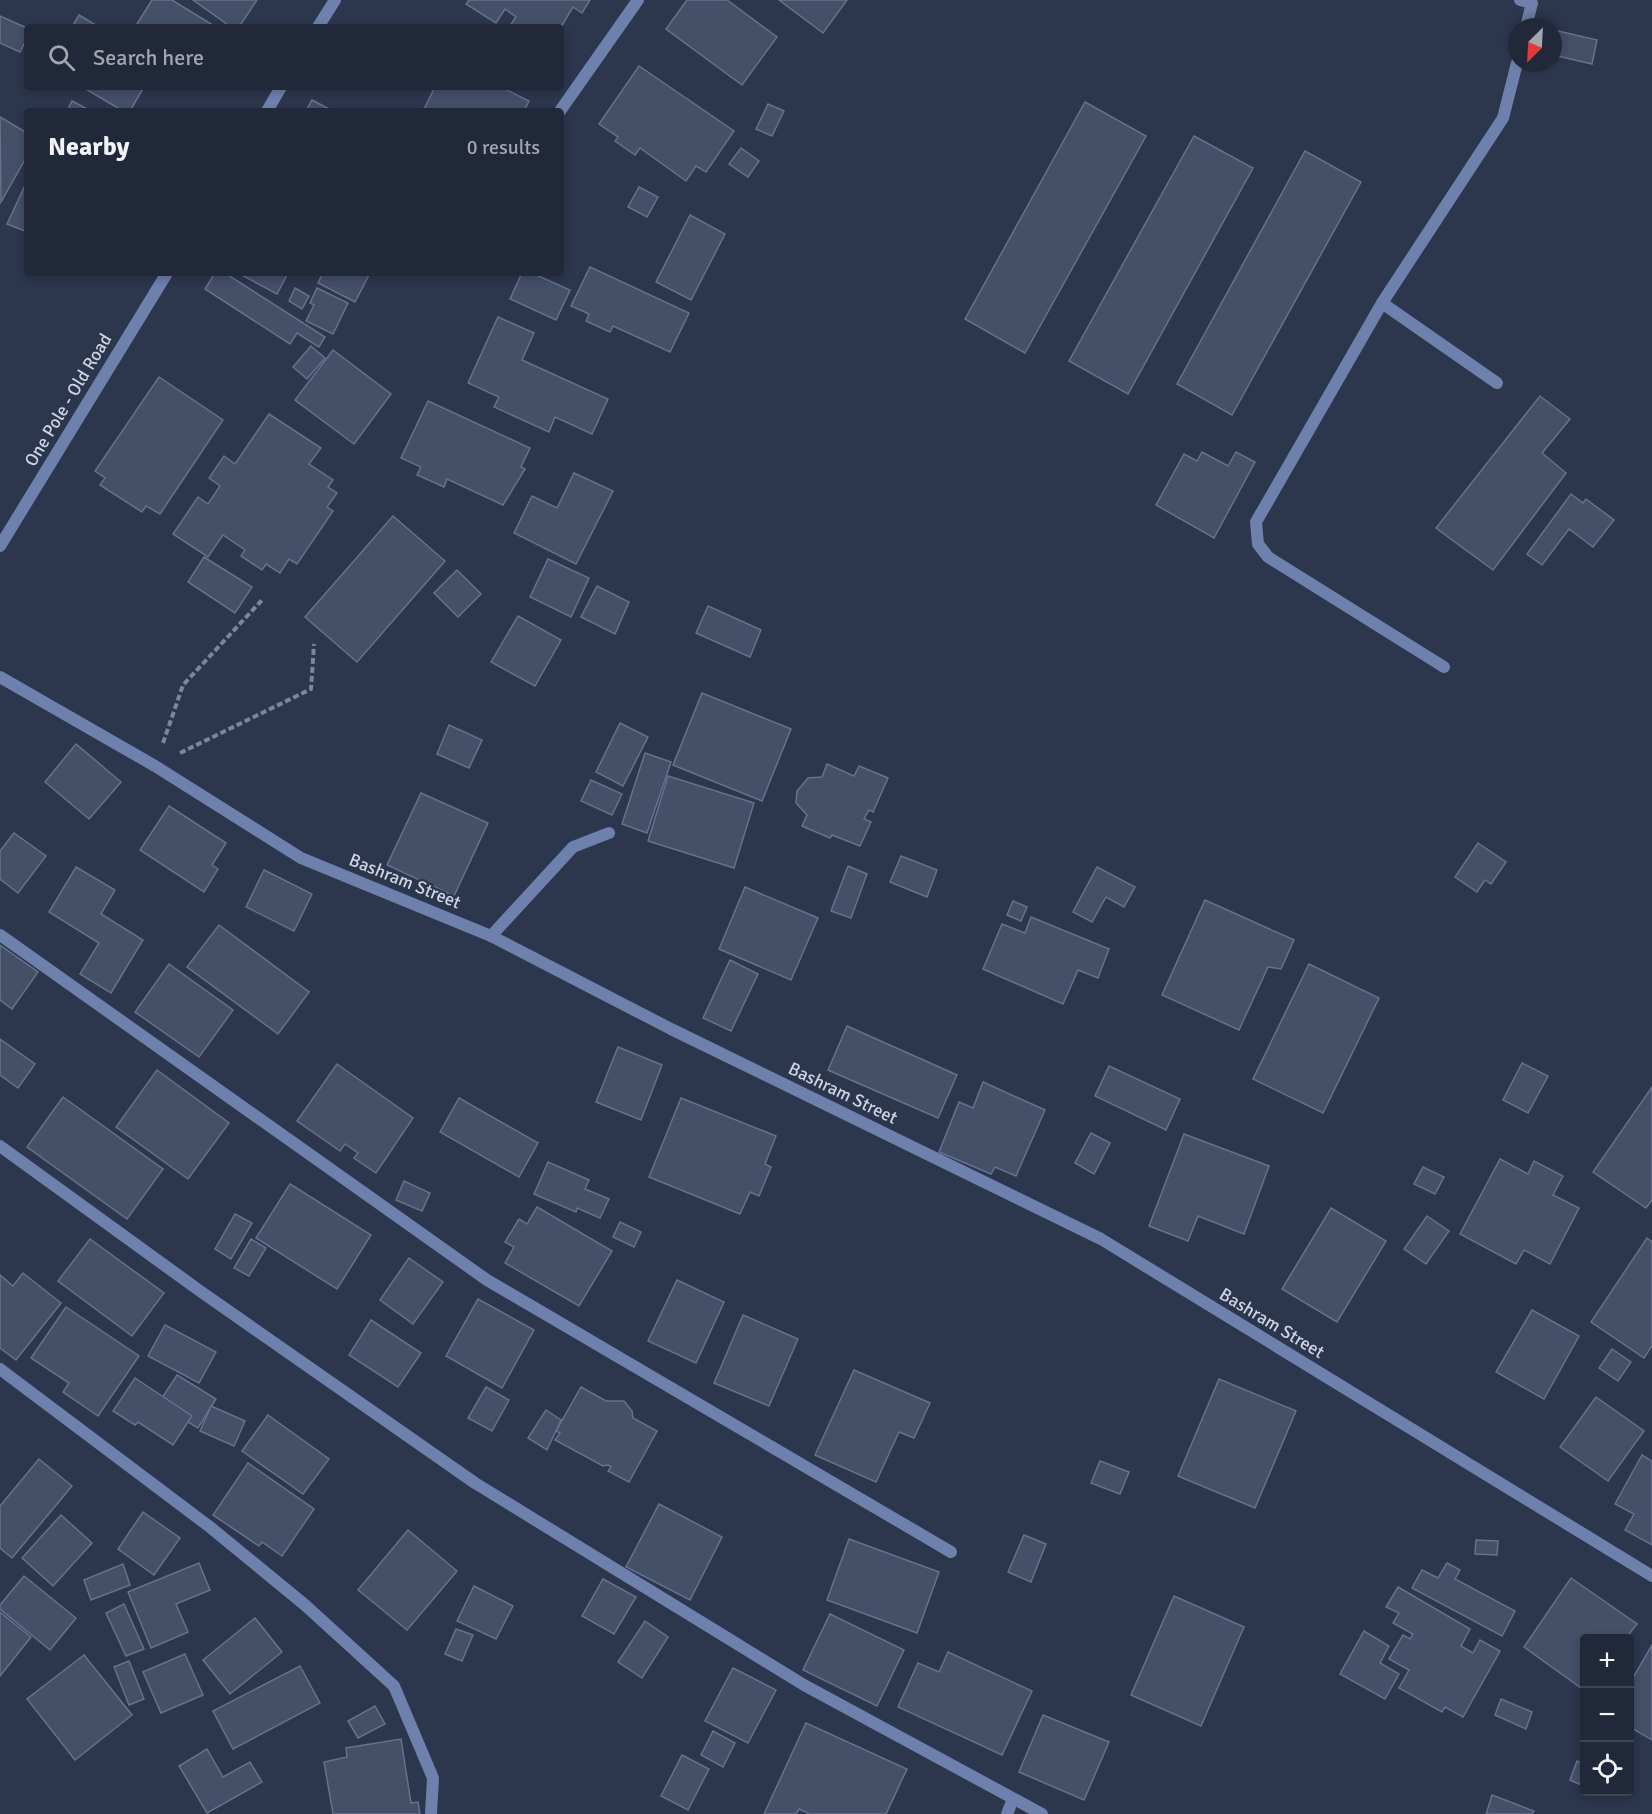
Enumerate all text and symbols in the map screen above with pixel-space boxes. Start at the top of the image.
north arrow [1508,18,1562,72]
search box [24,24,564,90]
icon: search [45,41,78,74]
text: Search here [93,44,204,71]
text: Nearby [48,131,129,163]
text: 0 results [467,135,540,160]
street label: One Pole - Old Road [20,330,116,470]
street label: Bashram Street [346,849,464,913]
street label: Bashram Street [785,1057,901,1129]
street label: Bashram Street [1216,1283,1328,1363]
map controls [1580,1634,1634,1796]
button: + [1580,1634,1634,1688]
button: − [1580,1688,1634,1742]
button: locate [1580,1742,1634,1796]

